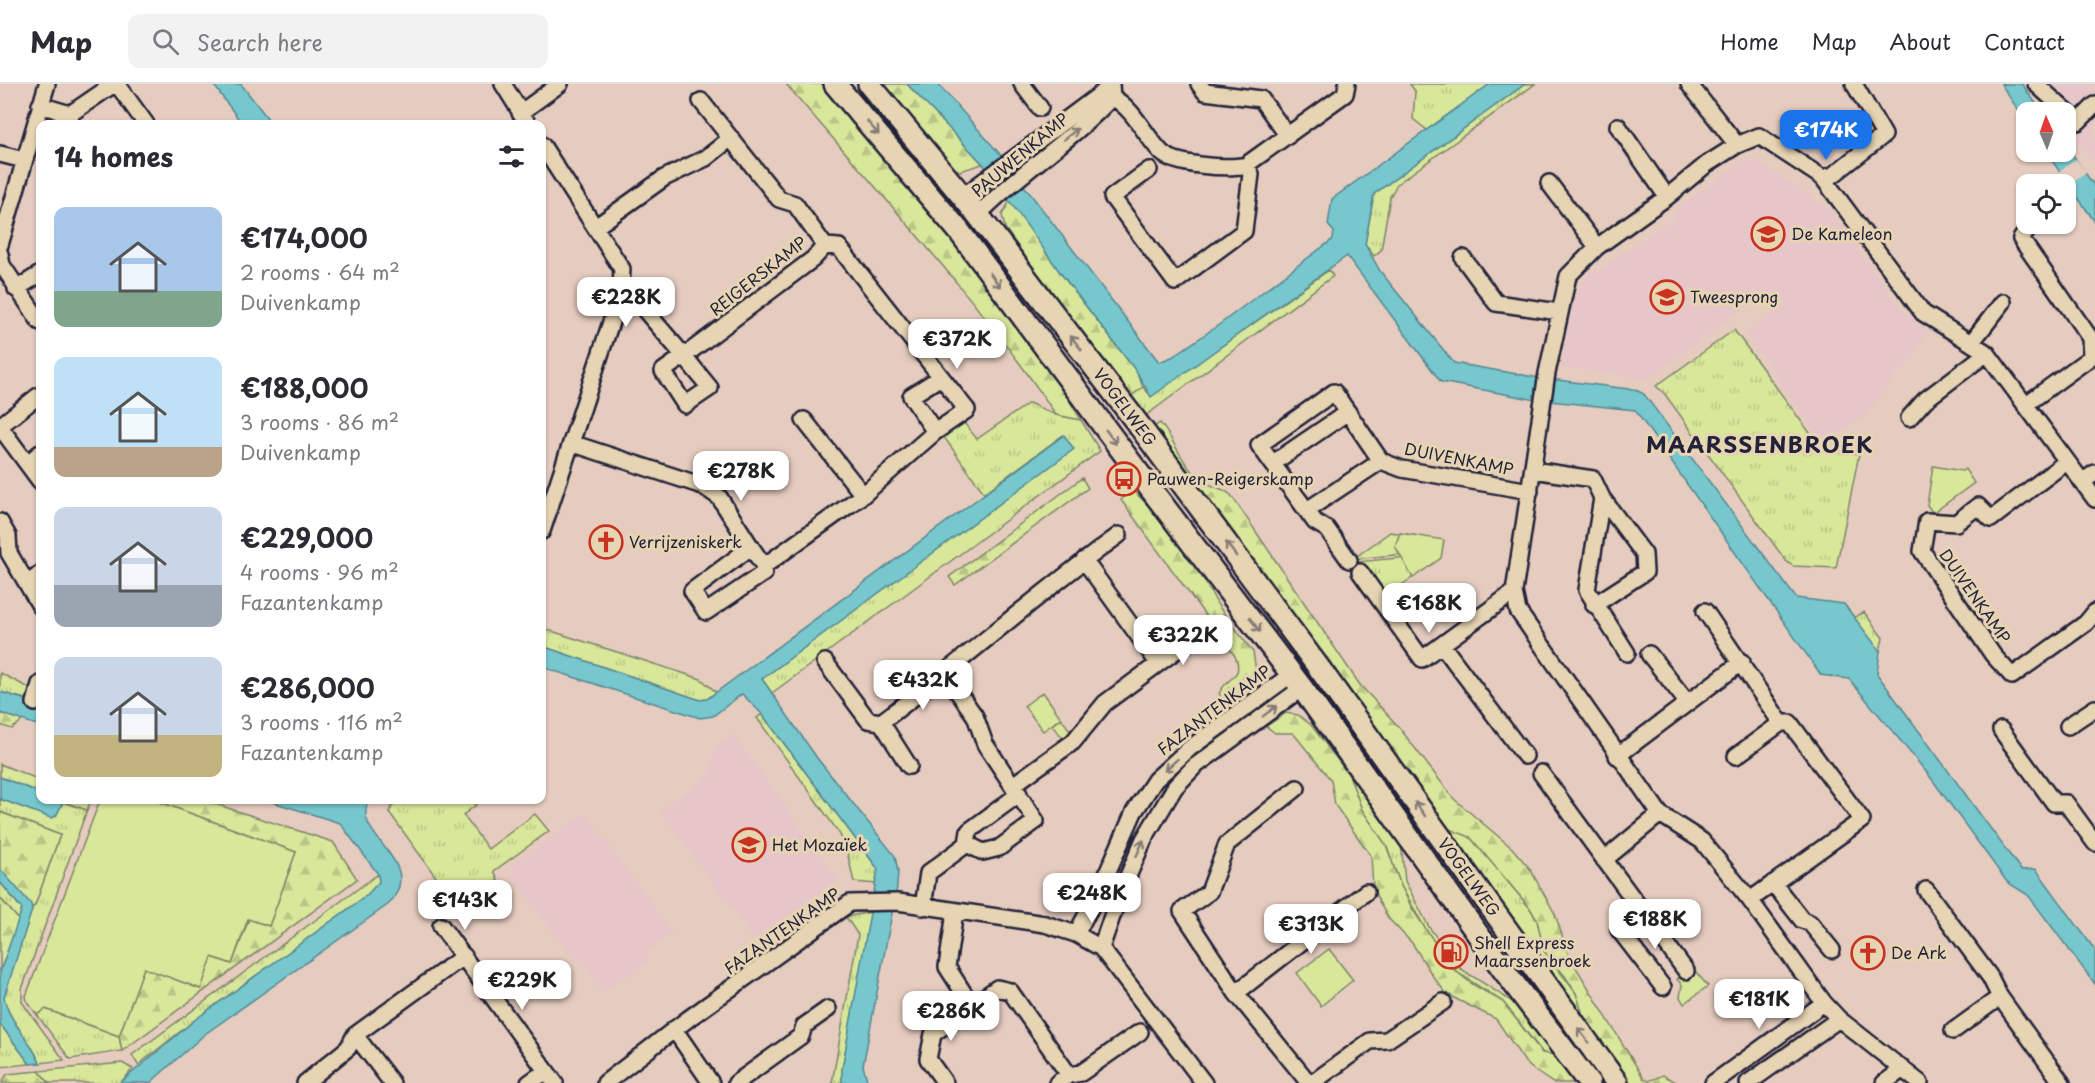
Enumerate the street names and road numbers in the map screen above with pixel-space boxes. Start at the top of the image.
street label: PAUWENKAMP [966,106,1073,202]
street label: REIGERSKAMP [704,230,811,321]
street label: VOGELWEG [1088,362,1163,451]
street label: DUIVENKAMP [1403,436,1516,480]
street label: DUIVENKAMP [1934,543,2017,648]
street label: FAZANTENKAMP [1152,658,1275,760]
street label: VOGELWEG [1433,832,1507,921]
street label: FAZANTENKAMP [718,881,844,979]

